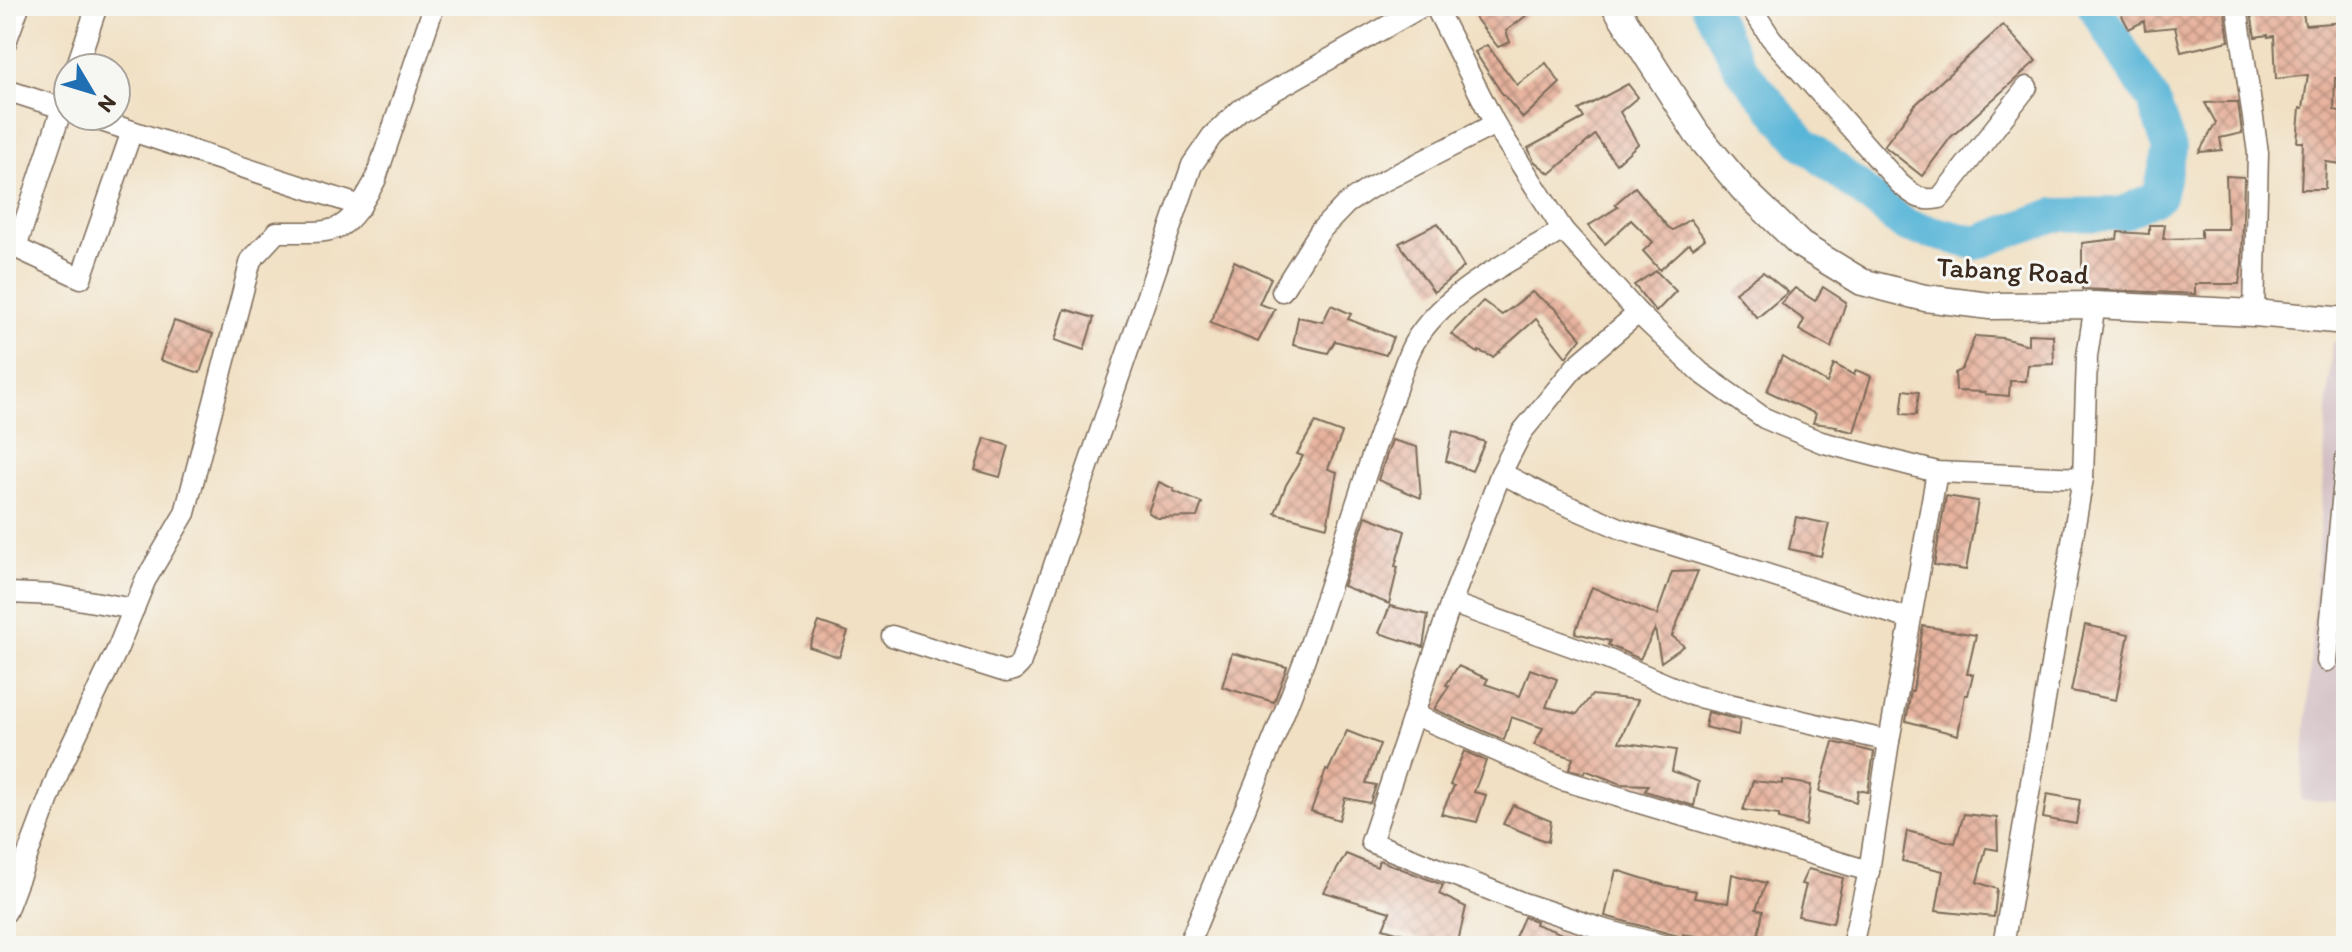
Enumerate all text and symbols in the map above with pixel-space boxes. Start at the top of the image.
north arrow [52,52,132,132]
text: N [92,90,123,118]
street label: Tabang Road [1936,249,2091,291]

